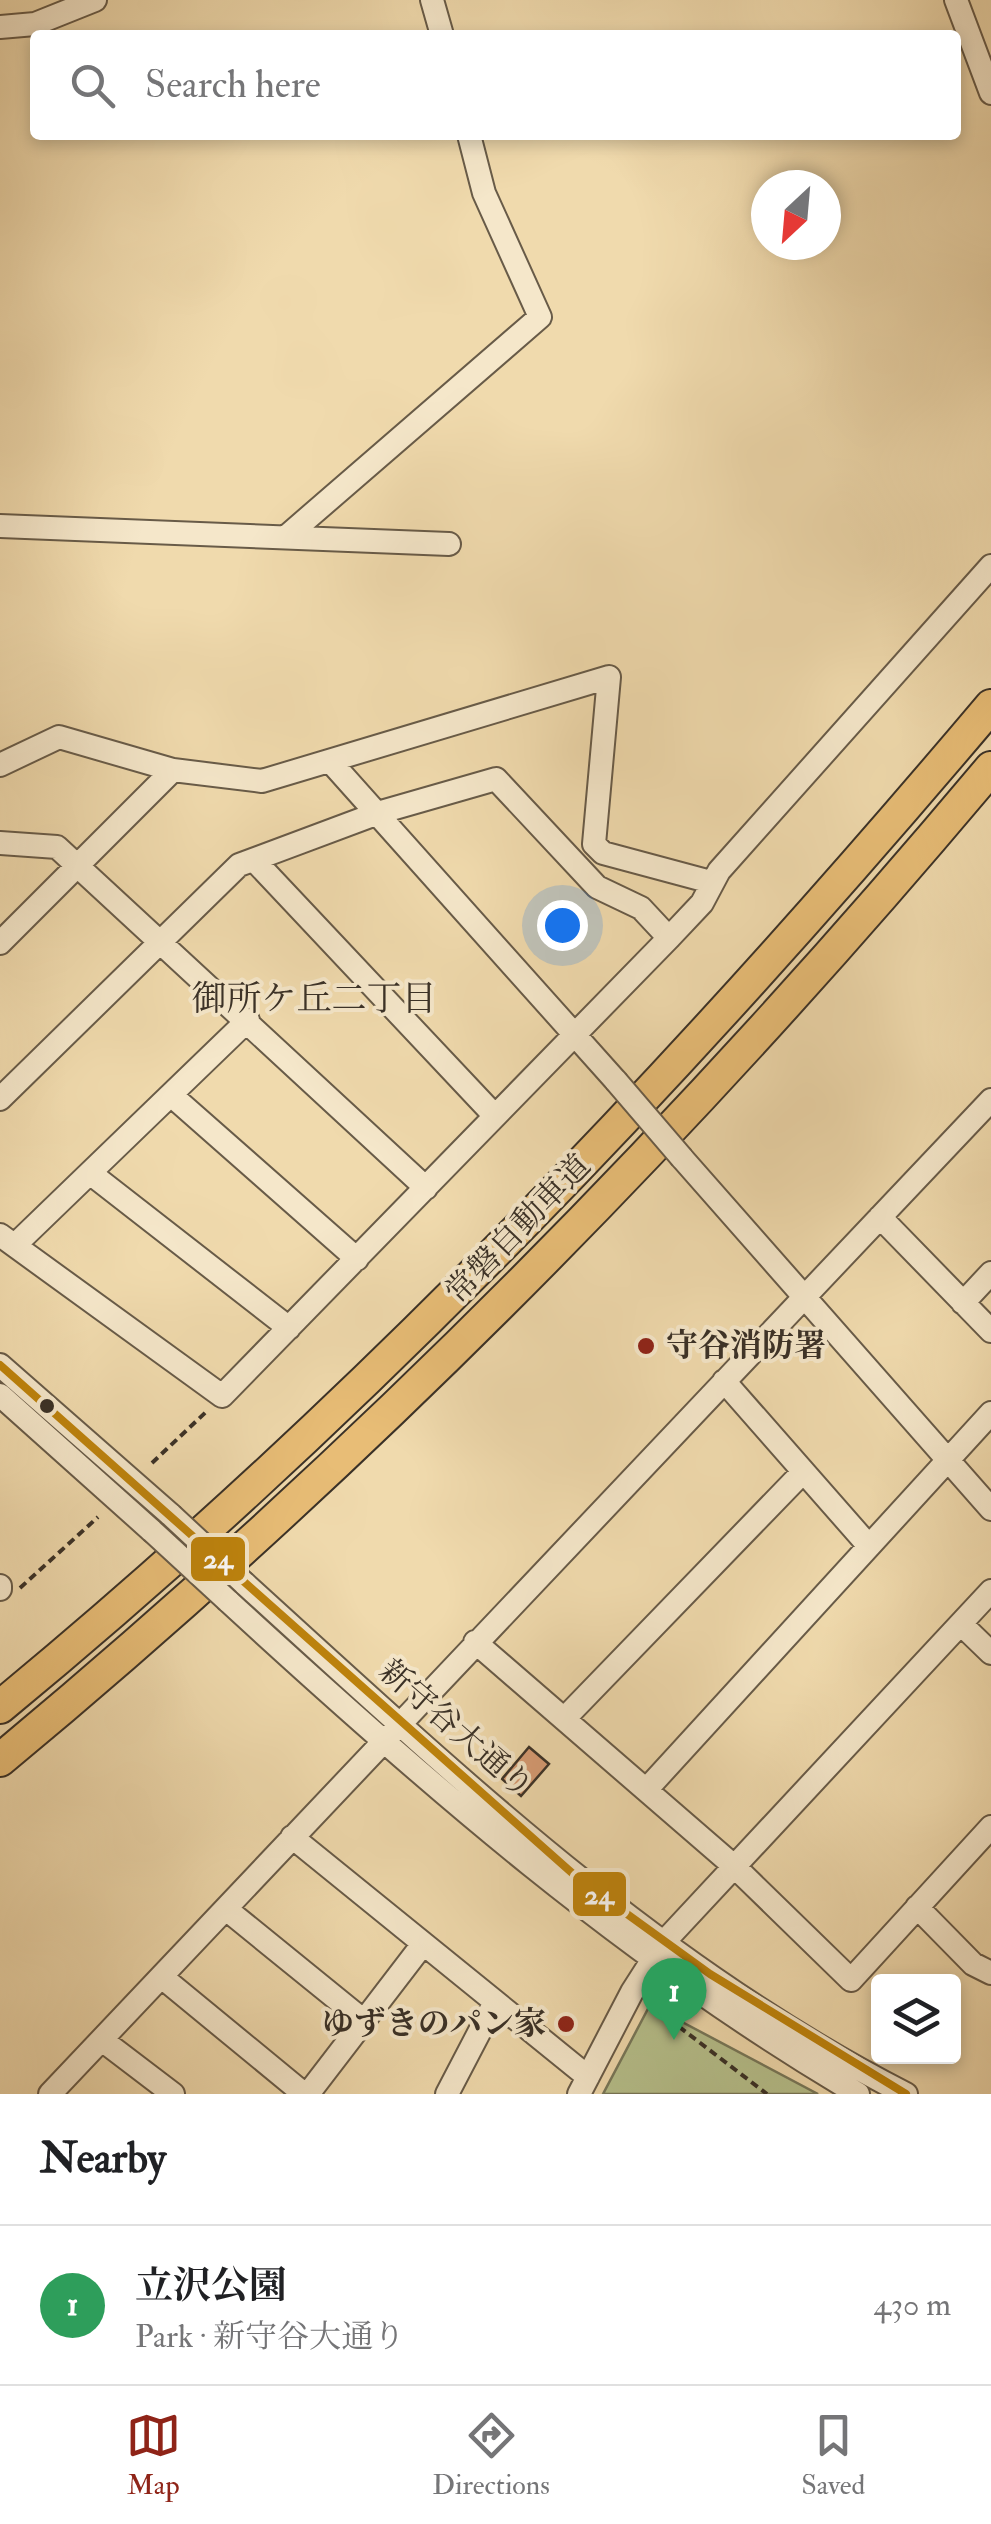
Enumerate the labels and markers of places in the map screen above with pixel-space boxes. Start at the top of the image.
place label: 守谷消防署 [666,1326,826,1366]
marker: 守谷消防署 [635,1335,657,1357]
unlabelled marker [37,1396,57,1416]
pin: 1 [642,1958,706,2040]
place label: ゆずきのパン家 [322,2004,546,2044]
marker: ゆずきのパン家 [555,2013,577,2035]

